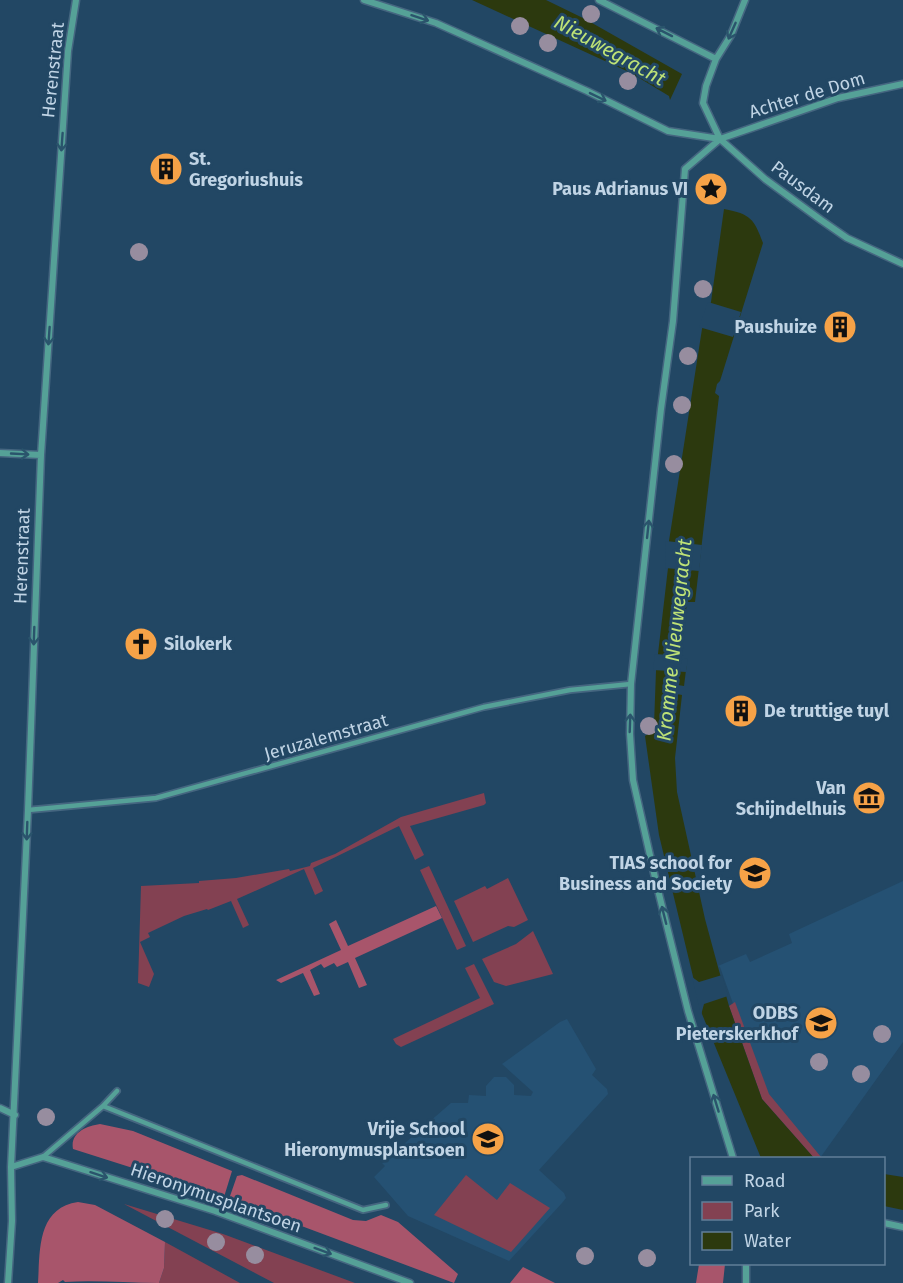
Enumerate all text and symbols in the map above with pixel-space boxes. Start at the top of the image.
water label: Nieuwegracht [550,10,671,91]
one-way arrow [410,13,429,24]
street label: Herenstraat [37,21,69,119]
one-way arrow [726,21,738,39]
one-way arrow [655,26,673,38]
street label: Achter de Dom [746,67,868,123]
one-way arrow [589,91,607,103]
one-way arrow [56,131,67,151]
place label: St. Gregoriushuis [189,148,303,191]
building icon: St. Gregoriushuis [148,151,184,187]
street label: Pausdam [767,156,839,218]
place icon: Paus Adrianus VI [693,171,729,207]
place label: Paus Adrianus VI [552,178,688,200]
building icon: Paushuize [822,309,858,345]
place label: Paushuize [734,316,817,338]
one-way arrow [43,326,54,346]
one-way arrow [10,449,30,460]
street label: Herenstraat [9,507,35,604]
one-way arrow [643,520,654,540]
water label: Kromme Nieuwegracht [651,537,697,742]
one-way arrow [29,625,40,645]
church icon: Silokerk [123,626,159,662]
place label: Silokerk [164,633,233,655]
building icon: De truttige tuyl [723,693,759,729]
place label: De truttige tuyl [764,700,890,722]
street label: Jeruzalemstraat [262,709,391,765]
one-way arrow [624,714,636,734]
place label: Van Schijndelhuis [736,777,846,820]
museum icon: Van Schijndelhuis [851,780,887,816]
one-way arrow [22,820,33,840]
place label: TIAS school for Business and Society [559,852,733,895]
school or university icon: TIAS school for Business and Society [737,855,773,891]
one-way arrow [657,905,669,924]
place label: ODBS Pieterskerkhof [676,1002,800,1045]
school or university icon: ODBS Pieterskerkhof [803,1005,839,1041]
one-way arrow [710,1094,721,1113]
place label: Vrije School Hieronymusplantsoen [284,1118,466,1161]
school or university icon: Vrije School Hieronymusplantsoen [470,1121,506,1157]
legend [690,1157,885,1265]
street label: Hieronymusplantsoen [127,1158,305,1238]
one-way arrow [89,1170,108,1181]
text: Road [744,1170,786,1192]
text: Park [744,1200,780,1222]
text: Water [744,1230,791,1252]
one-way arrow [313,1247,332,1258]

